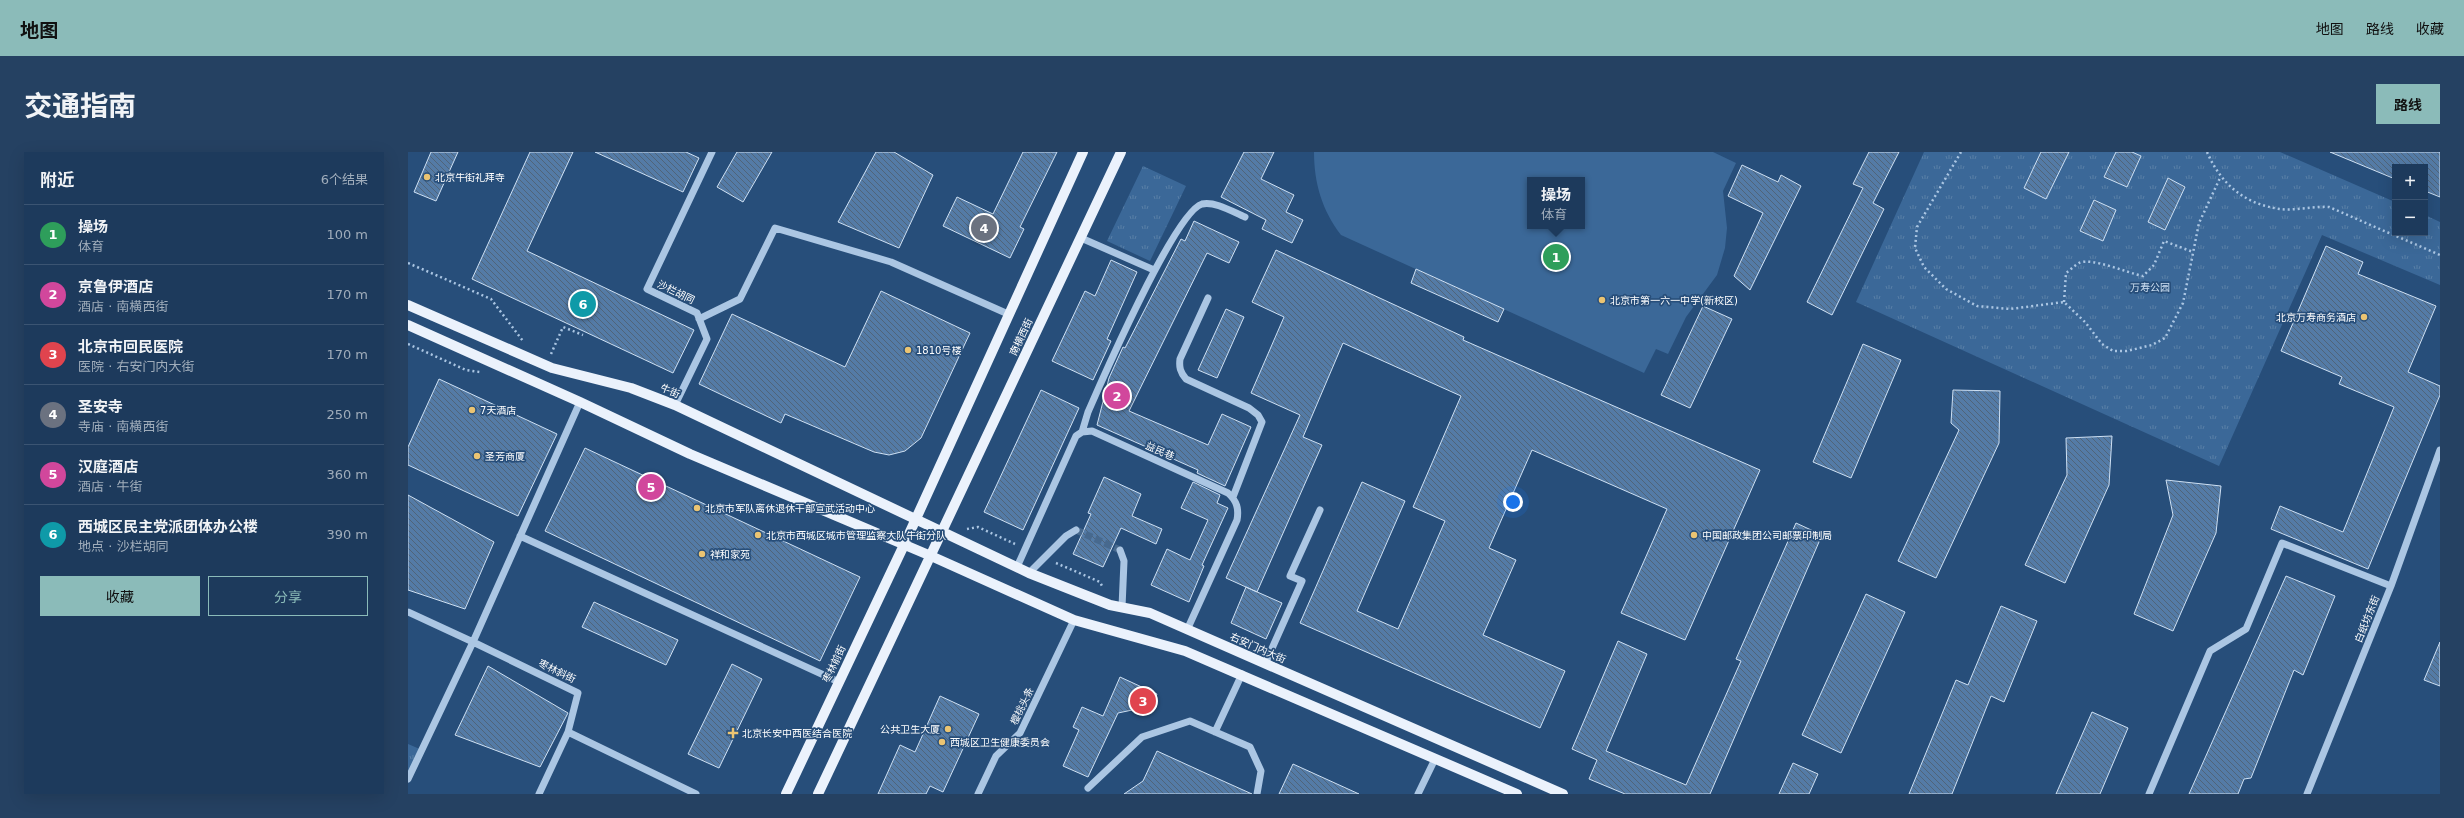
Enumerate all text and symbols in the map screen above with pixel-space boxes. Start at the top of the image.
text: 地图 [20,19,58,41]
text: 地图 [2316,21,2344,37]
text: 路线 [2366,21,2394,37]
text: 收藏 [2416,21,2444,37]
button: 路线 [2376,84,2440,124]
text: 交通指南 [24,90,136,123]
map controls [2392,164,2428,236]
button: + [2392,164,2428,200]
text: 附近 [40,170,74,190]
text: 6个结果 [321,172,368,187]
marker: 北京牛街礼拜寺 [422,172,432,182]
place label: 北京牛街礼拜寺 [435,172,505,183]
popup [1527,177,1585,229]
text: 操场 [1541,186,1571,204]
button: − [2392,200,2428,236]
text: 体育 [1541,207,1567,222]
pin: 4 [971,213,997,243]
text: 操场 [78,218,108,236]
text: 1 [48,227,58,242]
text: 100 m [326,227,368,242]
text: 体育 [78,239,104,254]
pin: 1 [1543,242,1569,272]
text: 京鲁伊酒店 [78,278,153,296]
street label: 沙栏胡同 [656,278,696,306]
park label: 万寿公园 [2130,282,2170,293]
text: 2 [48,287,58,302]
text: 170 m [326,287,368,302]
pin: 6 [570,289,596,319]
marker: 北京市第一六一中学(新校区) [1597,295,1607,305]
place label: 北京市第一六一中学(新校区) [1610,295,1738,306]
text: 酒店 · 南横西街 [78,299,168,314]
place label: 北京万寿商务酒店 [2276,312,2356,323]
marker: 北京万寿商务酒店 [2359,312,2369,322]
street label: 南横西街 [1008,317,1034,357]
text: 北京市回民医院 [78,338,183,356]
marker: 1810号楼 [903,345,913,355]
place label: 1810号楼 [916,345,961,356]
text: 3 [48,347,58,362]
text: 170 m [326,347,368,362]
text: 医院 · 右安门内大街 [78,359,194,374]
pin: 2 [1104,381,1130,411]
street label: 牛街 [659,382,681,400]
text: 圣安寺 [78,398,123,416]
marker: 7天酒店 [467,405,477,415]
place label: 7天酒店 [480,405,516,416]
text: 4 [48,407,58,422]
text: 250 m [326,407,368,422]
text: 寺庙 · 南横西街 [78,419,168,434]
street label: 益民巷 [1144,440,1176,462]
marker: 圣芳商厦 [472,451,482,461]
place label: 圣芳商厦 [485,451,525,462]
text: 汉庭酒店 [78,458,138,476]
text: 5 [48,467,58,482]
text: 360 m [326,467,368,482]
pin: 5 [638,472,664,502]
text: 酒店 · 牛街 [78,479,142,494]
your location [1503,492,1523,512]
marker: 北京市军队离休退休干部宣武活动中心 [692,503,702,513]
place label: 北京市军队离休退休干部宣武活动中心 [705,503,875,514]
text: 西城区民主党派团体办公楼 [78,518,258,536]
text: 6 [48,527,58,542]
text: 390 m [326,527,368,542]
marker: 北京市西城区城市管理监察大队牛街分队 [753,530,763,540]
place label: 北京市西城区城市管理监察大队牛街分队 [766,530,946,541]
marker: 中国邮政集团公司邮票印制局 [1689,530,1699,540]
place label: 中国邮政集团公司邮票印制局 [1702,530,1832,541]
text: 地点 · 沙栏胡同 [78,539,168,554]
marker: 祥和家苑 [697,549,707,559]
place label: 祥和家苑 [710,549,750,560]
button: 收藏 [40,576,200,616]
button: 分享 [208,576,368,616]
street label: 白纸坊东街 [2353,594,2381,644]
street label: 右安门内大街 [1228,631,1288,665]
street label: 枣林前街 [820,644,847,685]
street label: 枣林斜街 [536,657,577,685]
street label: 樱桃头条 [1008,686,1036,726]
pin: 3 [1130,686,1156,716]
place label: 公共卫生大厦 [880,724,940,735]
marker: 公共卫生大厦 [943,724,953,734]
marker: 北京长安中西医结合医院 [727,727,739,739]
place label: 北京长安中西医结合医院 [742,728,852,739]
marker: 西城区卫生健康委员会 [937,737,947,747]
place label: 西城区卫生健康委员会 [950,737,1050,748]

